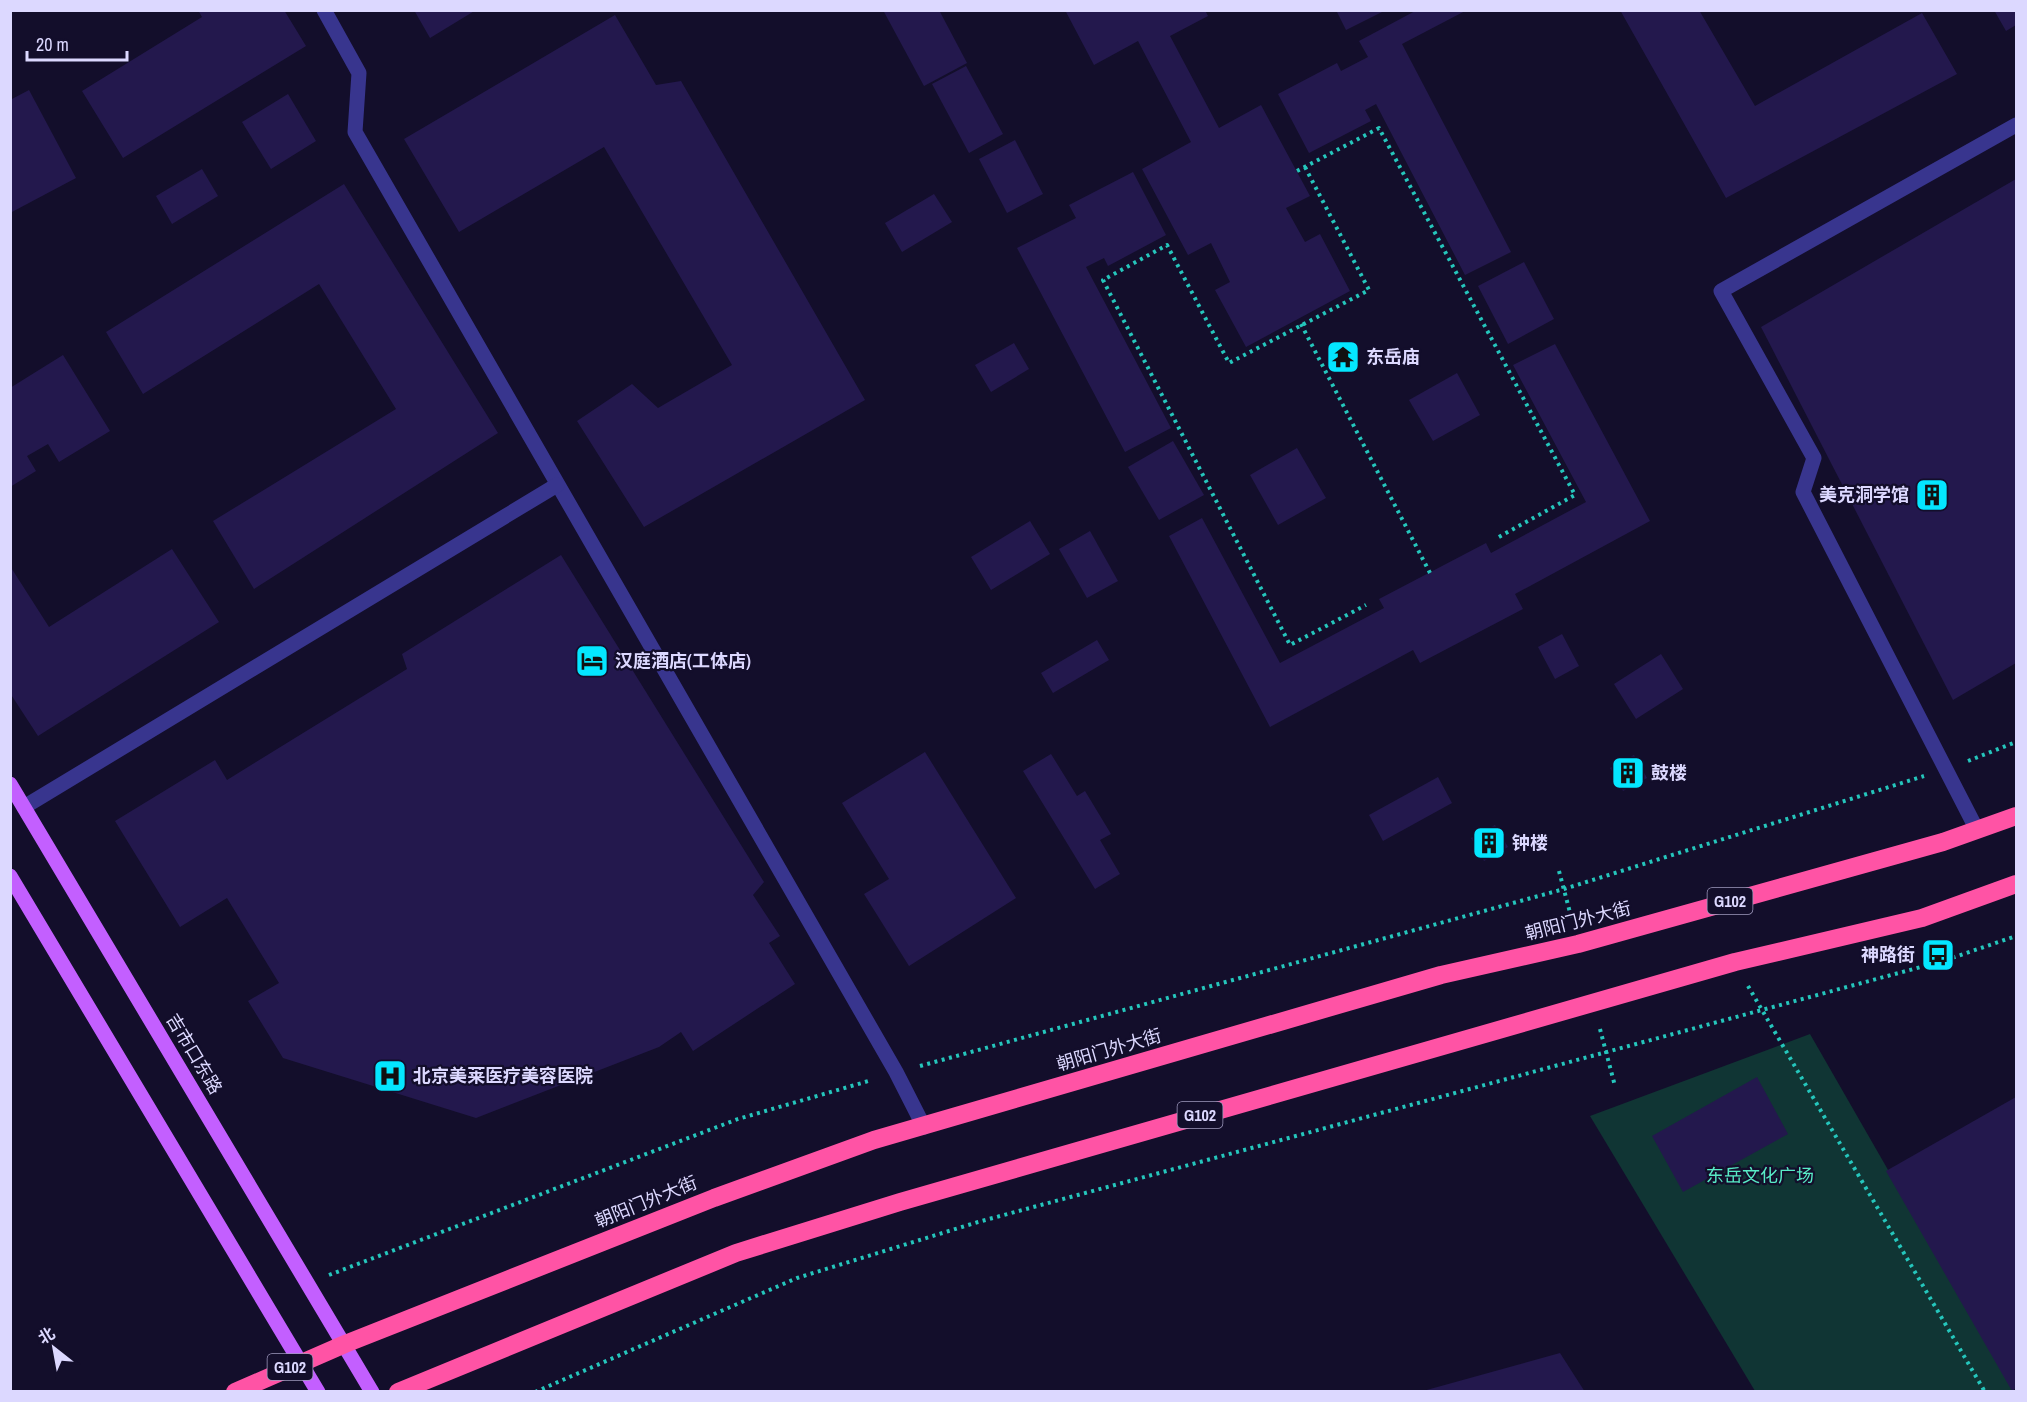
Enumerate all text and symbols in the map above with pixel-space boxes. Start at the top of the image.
scale bar [27,24,128,62]
text: 20 m [36,32,69,57]
temple icon: 东岳庙 [1325,339,1361,375]
place label: 东岳庙 [1366,344,1420,369]
building icon: 美克洞学馆 [1914,477,1950,513]
place label: 美克洞学馆 [1819,482,1909,507]
hotel icon: 汉庭酒店(工体店) [574,643,610,679]
place label: 汉庭酒店(工体店) [615,648,751,673]
building icon: 鼓楼 [1610,755,1646,791]
place label: 鼓楼 [1651,760,1687,785]
building icon: 钟楼 [1471,825,1507,861]
place label: 钟楼 [1512,830,1548,855]
road number: G102 [1708,888,1752,914]
street label: 朝阳门外大街 [1522,895,1633,946]
bus stop icon: 神路街 [1920,937,1956,973]
place label: 神路街 [1861,942,1915,967]
street label: 吉市口东路 [161,1009,228,1099]
street label: 朝阳门外大街 [1054,1023,1164,1076]
hospital icon: 北京美莱医疗美容医院 [372,1058,408,1094]
place label: 北京美莱医疗美容医院 [413,1063,593,1088]
road number: G102 [1178,1102,1222,1128]
park label: 东岳文化广场 [1706,1163,1814,1188]
street label: 朝阳门外大街 [591,1170,701,1233]
north arrow [24,1318,84,1378]
text: 北 [34,1322,59,1349]
road number: G102 [268,1354,312,1380]

